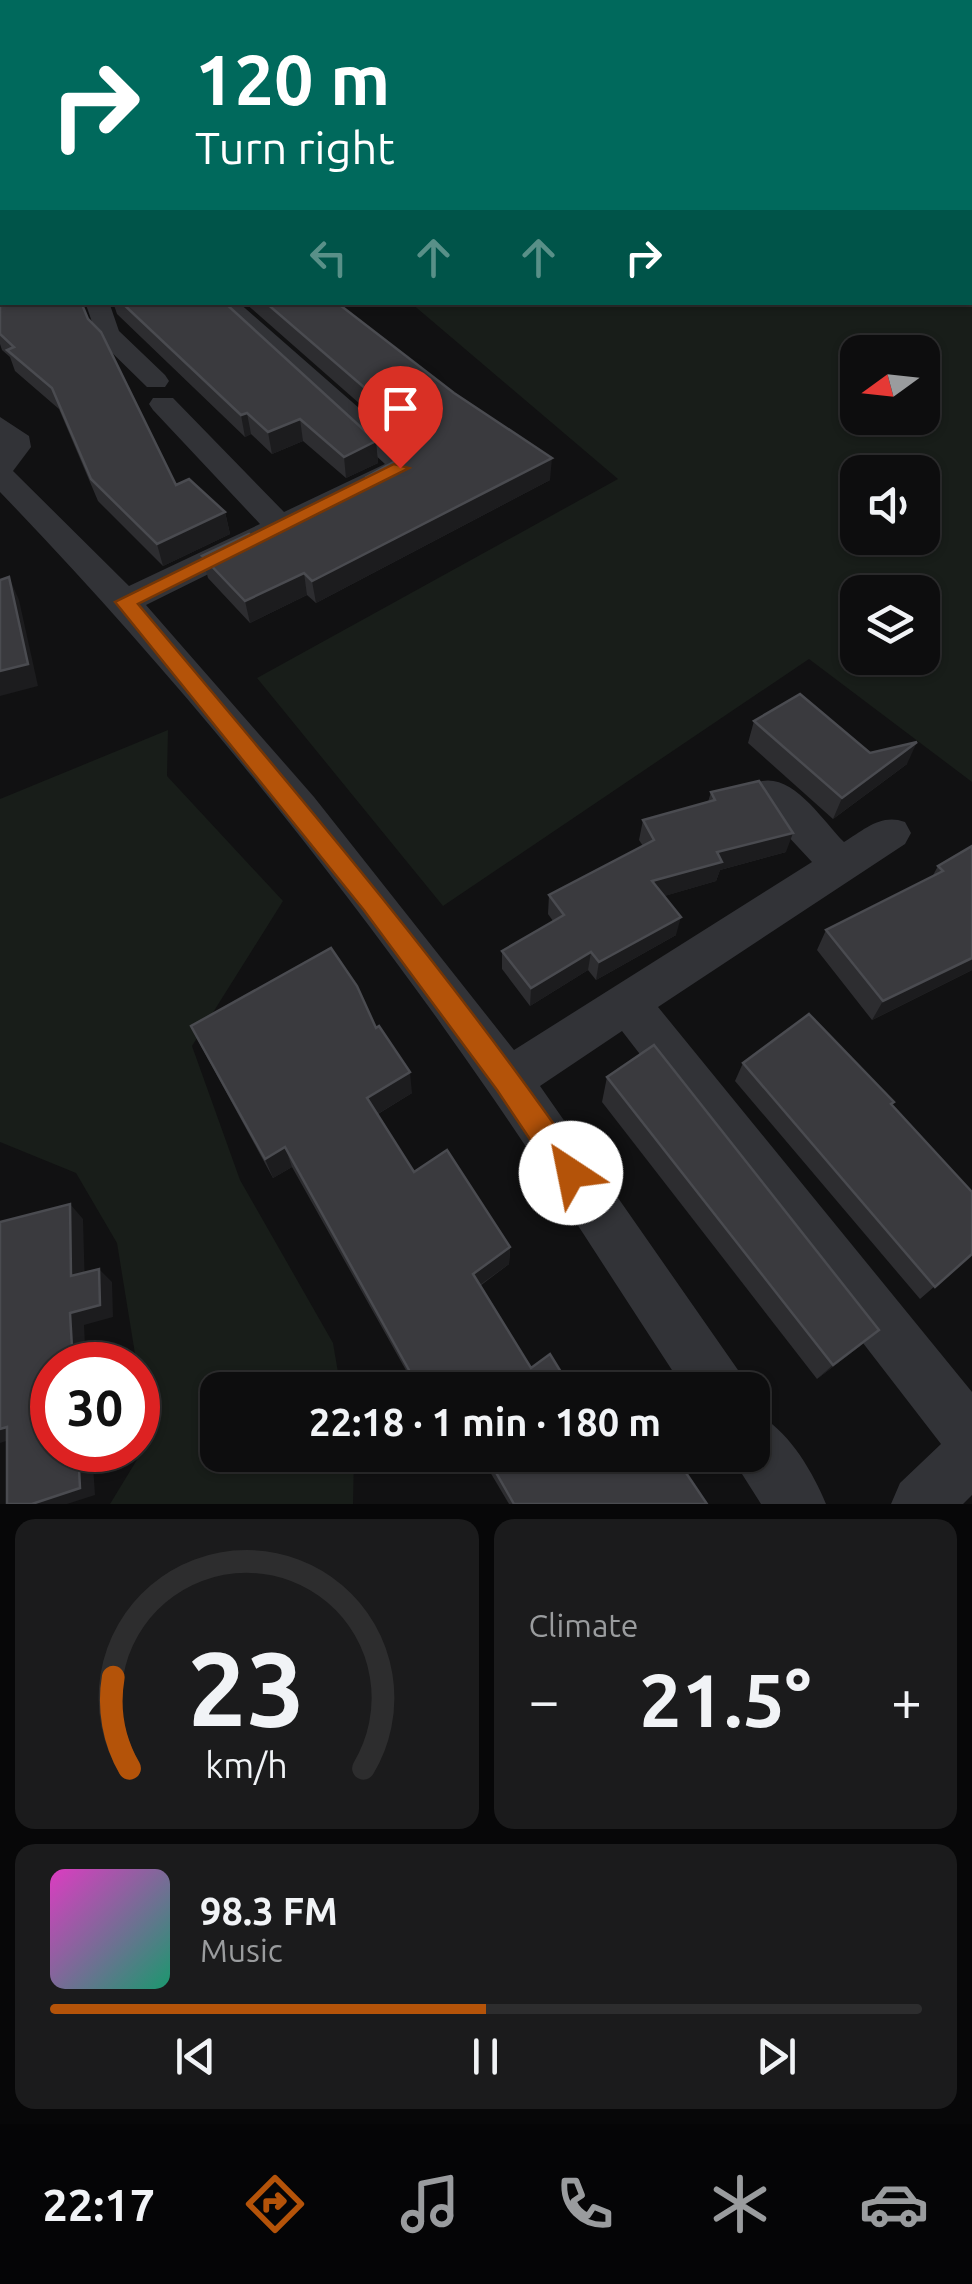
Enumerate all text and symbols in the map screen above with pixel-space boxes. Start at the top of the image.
icon: right [30,40,160,170]
text: 120 m [195,40,390,118]
text: Turn right [195,122,395,173]
icon: left [301,230,356,285]
icon: ahead [406,230,461,285]
icon: ahead [511,230,566,285]
icon: right [616,230,671,285]
north arrow [840,335,940,435]
map controls [840,335,940,675]
pin [358,366,443,469]
icon: arrive [373,381,428,436]
button: sound [840,455,940,555]
button: layers [840,575,940,675]
position arrow [519,1121,623,1225]
speed limit sign: 30 [30,1342,160,1472]
text: 22:18 · 1 min · 180 m [309,1401,661,1443]
text: Climate [529,1607,639,1643]
text: 23 [188,1629,305,1746]
text: 21.5° [639,1657,811,1741]
text: − [529,1669,560,1730]
text: + [891,1669,922,1730]
text: km/h [205,1745,288,1785]
text: 98.3 FM [200,1890,338,1932]
text: Music [200,1932,283,1968]
icon: previous [168,2029,223,2084]
icon: pause [458,2029,513,2084]
icon: next [749,2029,804,2084]
icon: directions [240,2169,310,2239]
icon: music [395,2169,465,2239]
icon: phone [550,2169,620,2239]
icon: climate [705,2169,775,2239]
icon: car [859,2169,929,2239]
text: 22:17 [42,2179,155,2230]

